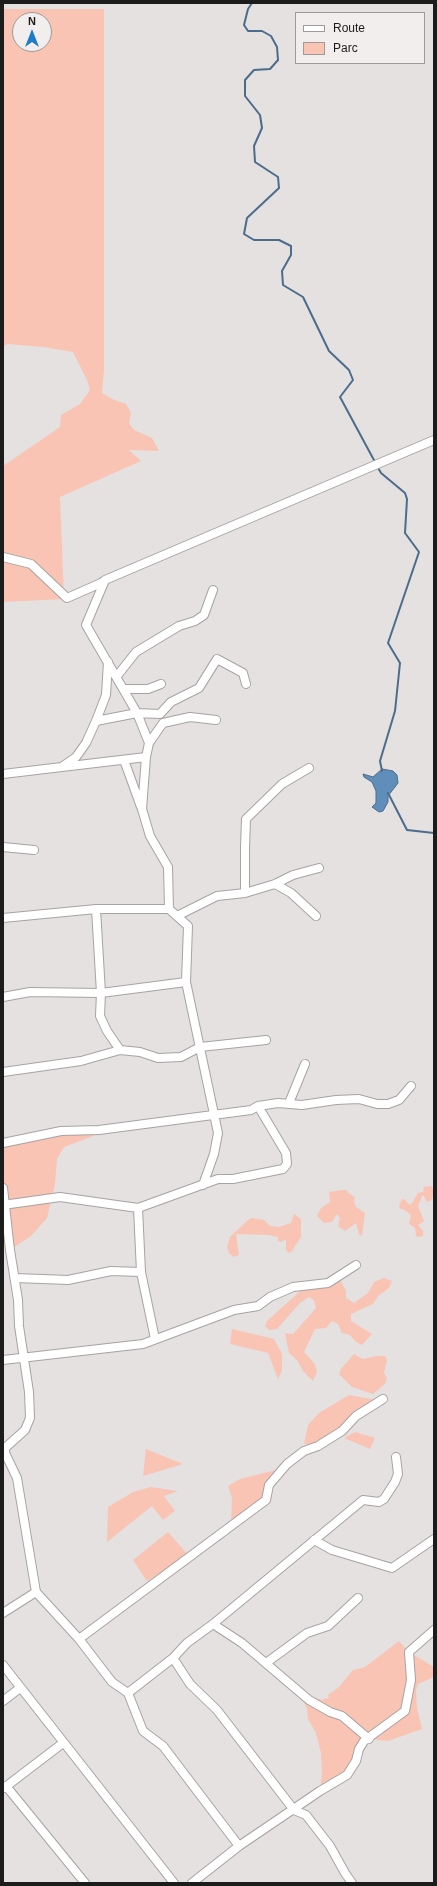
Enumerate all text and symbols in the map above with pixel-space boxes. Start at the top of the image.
north arrow [12,12,52,52]
legend [295,12,425,64]
text: N [28,15,36,27]
text: Route [333,21,365,35]
text: Parc [333,41,358,55]

